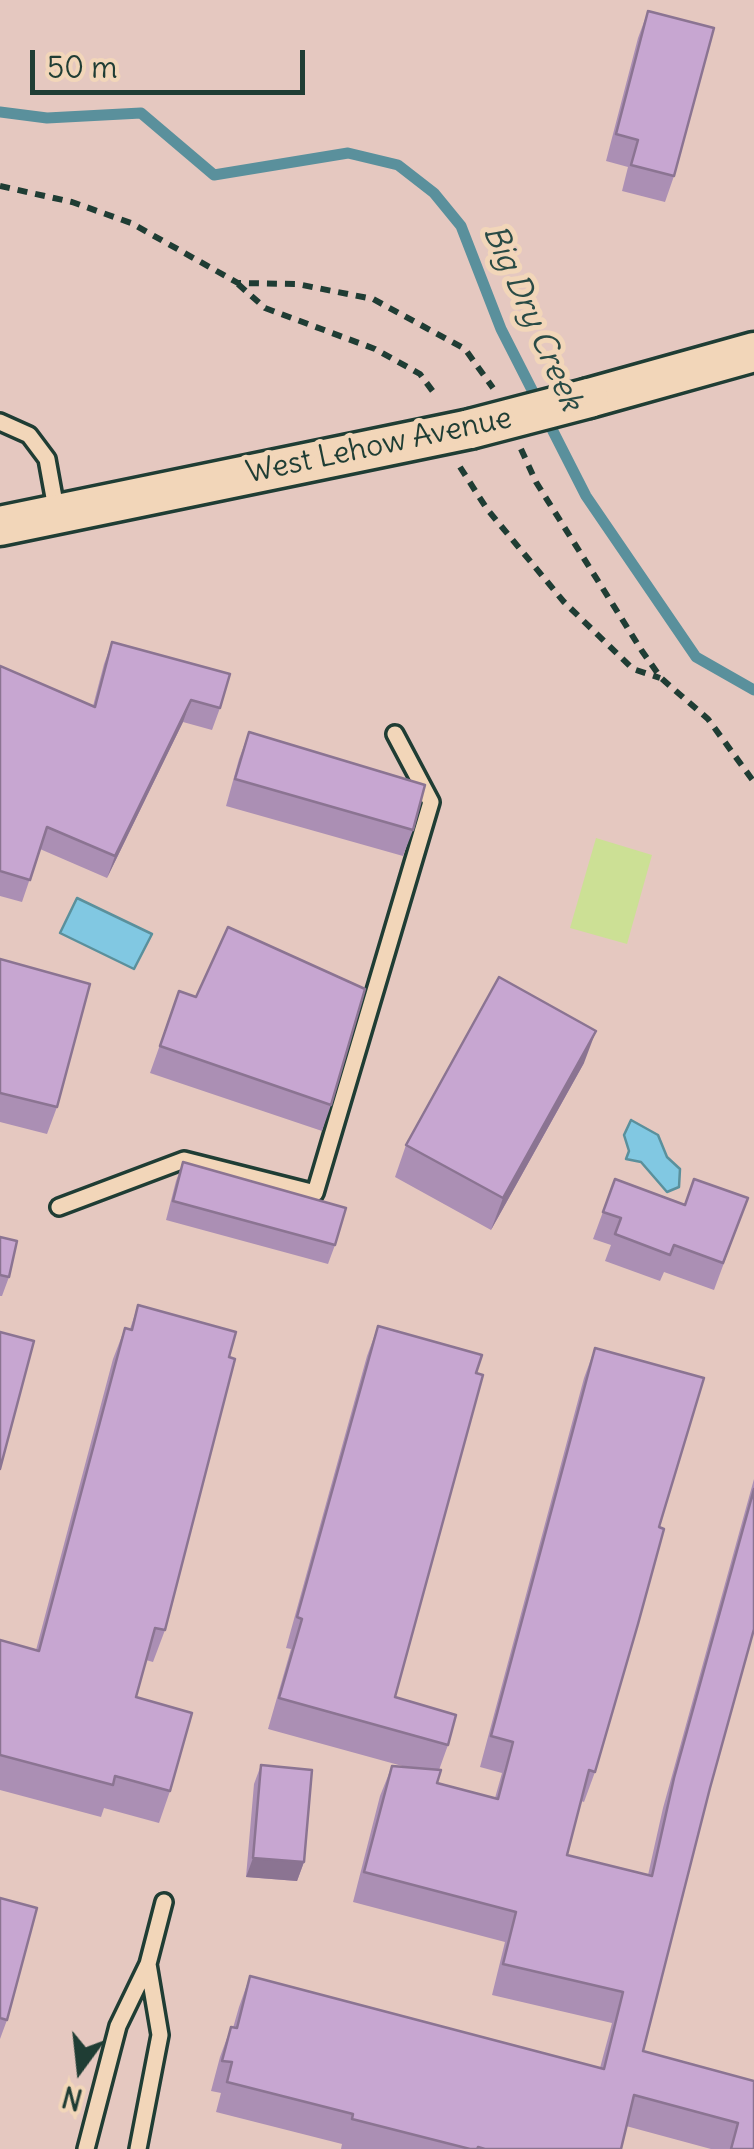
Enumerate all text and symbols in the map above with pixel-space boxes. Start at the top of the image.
scale bar [35,30,310,92]
text: 50 m [47,48,117,86]
water label: Big Dry Creek [474,219,590,417]
street label: West Lehow Avenue [243,400,515,492]
north arrow [30,2019,130,2119]
text: N [58,2078,86,2118]

